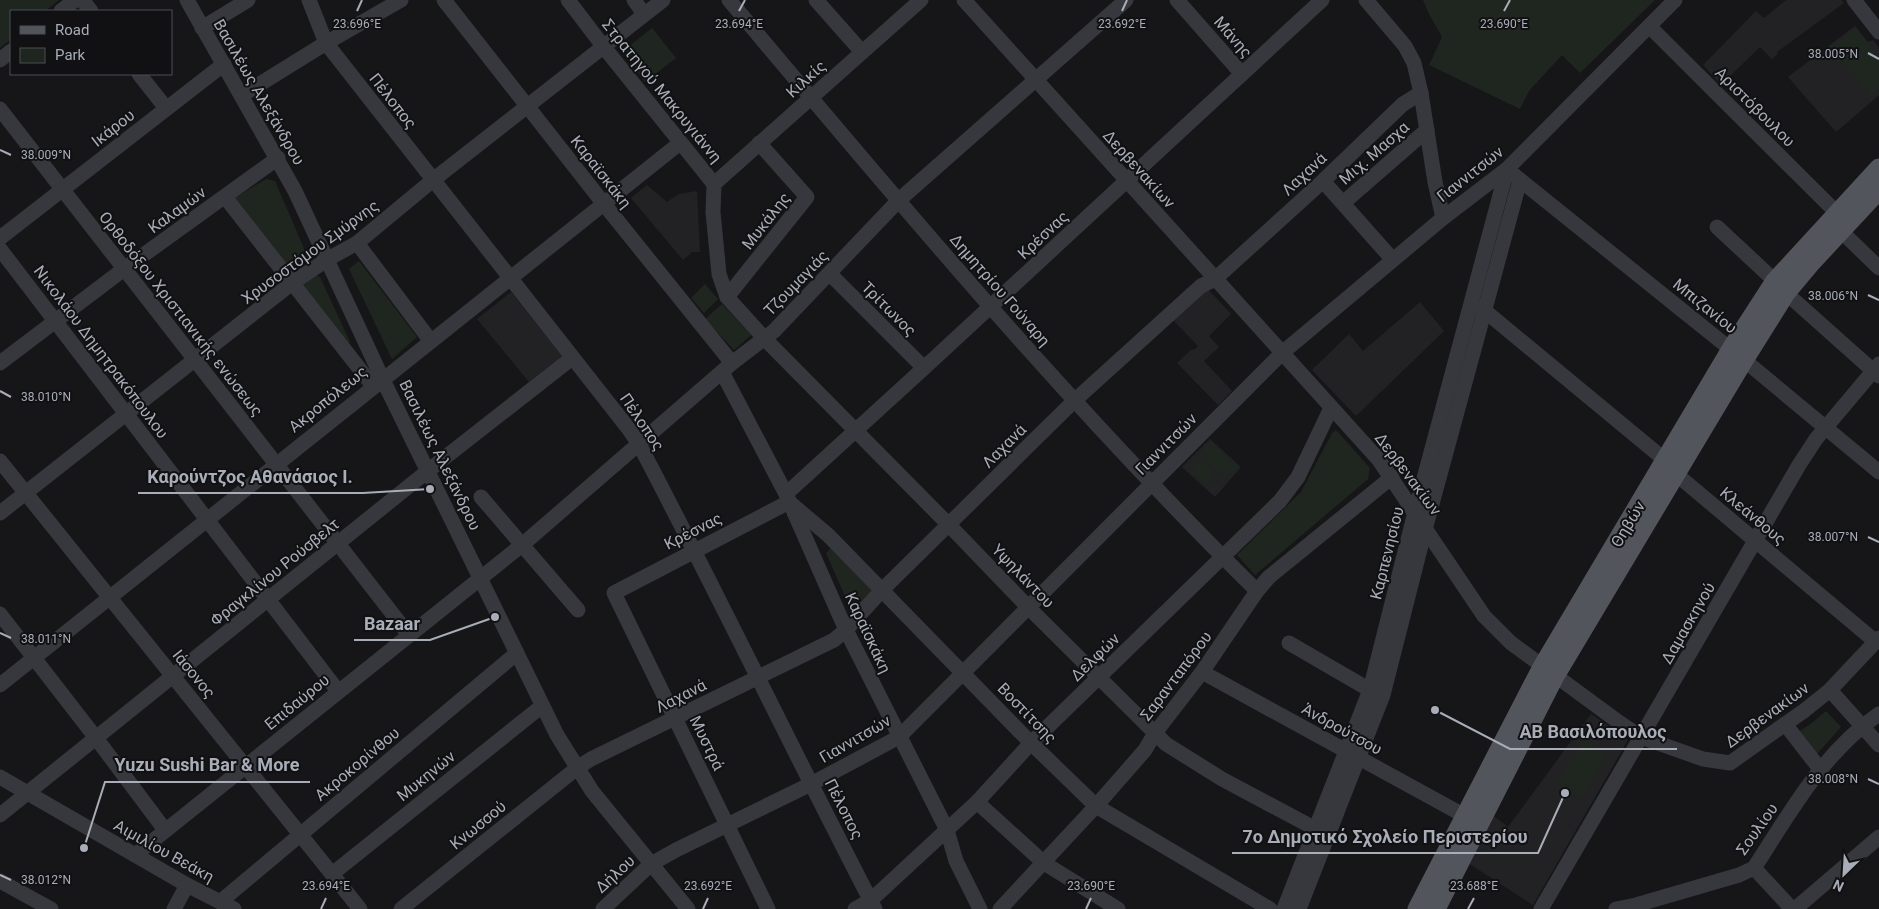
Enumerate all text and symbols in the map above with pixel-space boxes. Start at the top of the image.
legend [10,10,172,75]
street label: Μάνης [1210,12,1256,62]
street label: Στρατηγού Μακρυγιάννη [598,15,726,167]
street label: Βασιλέως Αλεξάνδρου [210,16,308,168]
text: 23.696°E [333,17,381,31]
text: 23.694°E [715,17,763,31]
text: 23.692°E [1098,17,1146,31]
text: 23.690°E [1480,17,1528,31]
text: Road [55,21,89,39]
text: Park [55,46,86,64]
text: 38.005°N [1808,47,1858,61]
street label: Κιλκίς [782,56,830,102]
street label: Αριστόβουλου [1711,63,1799,151]
street label: Πέλοπος [365,69,421,133]
street label: Ικάρου [88,105,138,151]
street label: Μιχ. Μασχα [1335,118,1413,188]
street label: Δερβενακίων [1099,126,1179,212]
street label: Καραϊσκάκη [567,132,635,212]
street label: Γιαννιτσών [1433,142,1507,206]
text: 38.009°N [21,148,71,162]
street label: Λαχανά [1278,149,1330,199]
street label: Καλαμών [144,183,210,237]
street label: Μυκάλης [738,189,794,253]
street label: Χρυσοστόμου Σμύρνης [238,196,382,308]
street label: Κρέσνας [1014,207,1072,263]
street label: Ορθοδόξου Χριστιανικής ενώσεως [95,208,267,420]
street label: Δημητρίου Γούναρη [946,230,1054,350]
street label: Τζουμαγιάς [760,246,832,320]
street label: Νικολάου Δημητρακόπουλου [30,262,172,442]
street label: Μπιζανίου [1669,275,1741,337]
street label: Τρίτωνος [858,278,920,340]
text: 38.006°N [1808,289,1858,303]
street label: Ακροπόλεως [285,362,371,436]
street label: Βασιλέως Αλεξάνδρου [395,377,485,533]
text: 38.010°N [21,390,71,404]
street label: Πέλοπος [616,390,668,454]
street label: Γιαννιτσών [1131,409,1201,479]
street label: Λαχανά [978,420,1030,472]
street label: Δερβενακίων [1371,429,1445,519]
callout: Καρούντζος Αθανάσιος Ι. [138,460,363,493]
text: Καρούντζος Αθανάσιος Ι. [147,466,353,487]
street label: Κλεάνθους [1716,483,1790,549]
street label: Θηβών [1607,497,1649,550]
street label: Καρπενησίου [1366,505,1408,601]
street label: Κρέσνας [661,508,725,554]
street label: Φραγκλίνου Ρούσβελτ [207,514,343,630]
text: 38.007°N [1808,530,1858,544]
street label: Υψηλάντου [988,540,1058,612]
street label: Δαμασκηνού [1657,579,1719,667]
street label: Καραϊσκάκη [841,589,895,677]
callout: Bazaar [354,607,430,640]
text: Bazaar [364,613,420,634]
street label: Σαρανταπόρου [1136,628,1216,724]
street label: Δελφών [1066,629,1124,685]
text: 38.011°N [21,632,71,646]
street label: Ιάσονος [169,646,219,702]
street label: Επιδαύρου [261,670,333,734]
street label: Λαχανά [653,675,709,717]
street label: Δερβενακίων [1721,678,1813,752]
street label: Βοστίτσης [994,679,1060,747]
street label: Άνδρούτσου [1299,699,1385,759]
street label: Γιαννιτσών [816,711,894,767]
street label: Μυστρά [686,713,728,773]
callout: ΑΒ Βασιλόπουλος [1510,716,1677,749]
text: ΑΒ Βασιλόπουλος [1519,721,1667,742]
street label: Ακροκορίνθου [311,723,403,805]
street label: Μυκηνών [393,747,459,805]
callout: Yuzu Sushi Bar & More [105,749,310,782]
text: Yuzu Sushi Bar & More [115,754,300,775]
text: 38.008°N [1808,772,1858,786]
street label: Πέλοπος [821,776,867,842]
street label: Κνωσσού [446,797,510,853]
street label: Σουλίου [1732,799,1782,859]
street label: Αιμιλίου Βεάκη [111,816,217,886]
callout: 7ο Δημοτικό Σχολείο Περιστερίου [1232,820,1538,853]
text: 7ο Δημοτικό Σχολείο Περιστερίου [1242,826,1528,848]
north arrow [1819,849,1869,899]
street label: Δήλου [591,851,639,897]
text: 38.012°N [21,873,71,887]
text: N [1831,876,1846,895]
text: 23.694°E [302,879,350,893]
text: 23.692°E [684,879,732,893]
text: 23.690°E [1067,879,1115,893]
text: 23.688°E [1450,879,1498,893]

